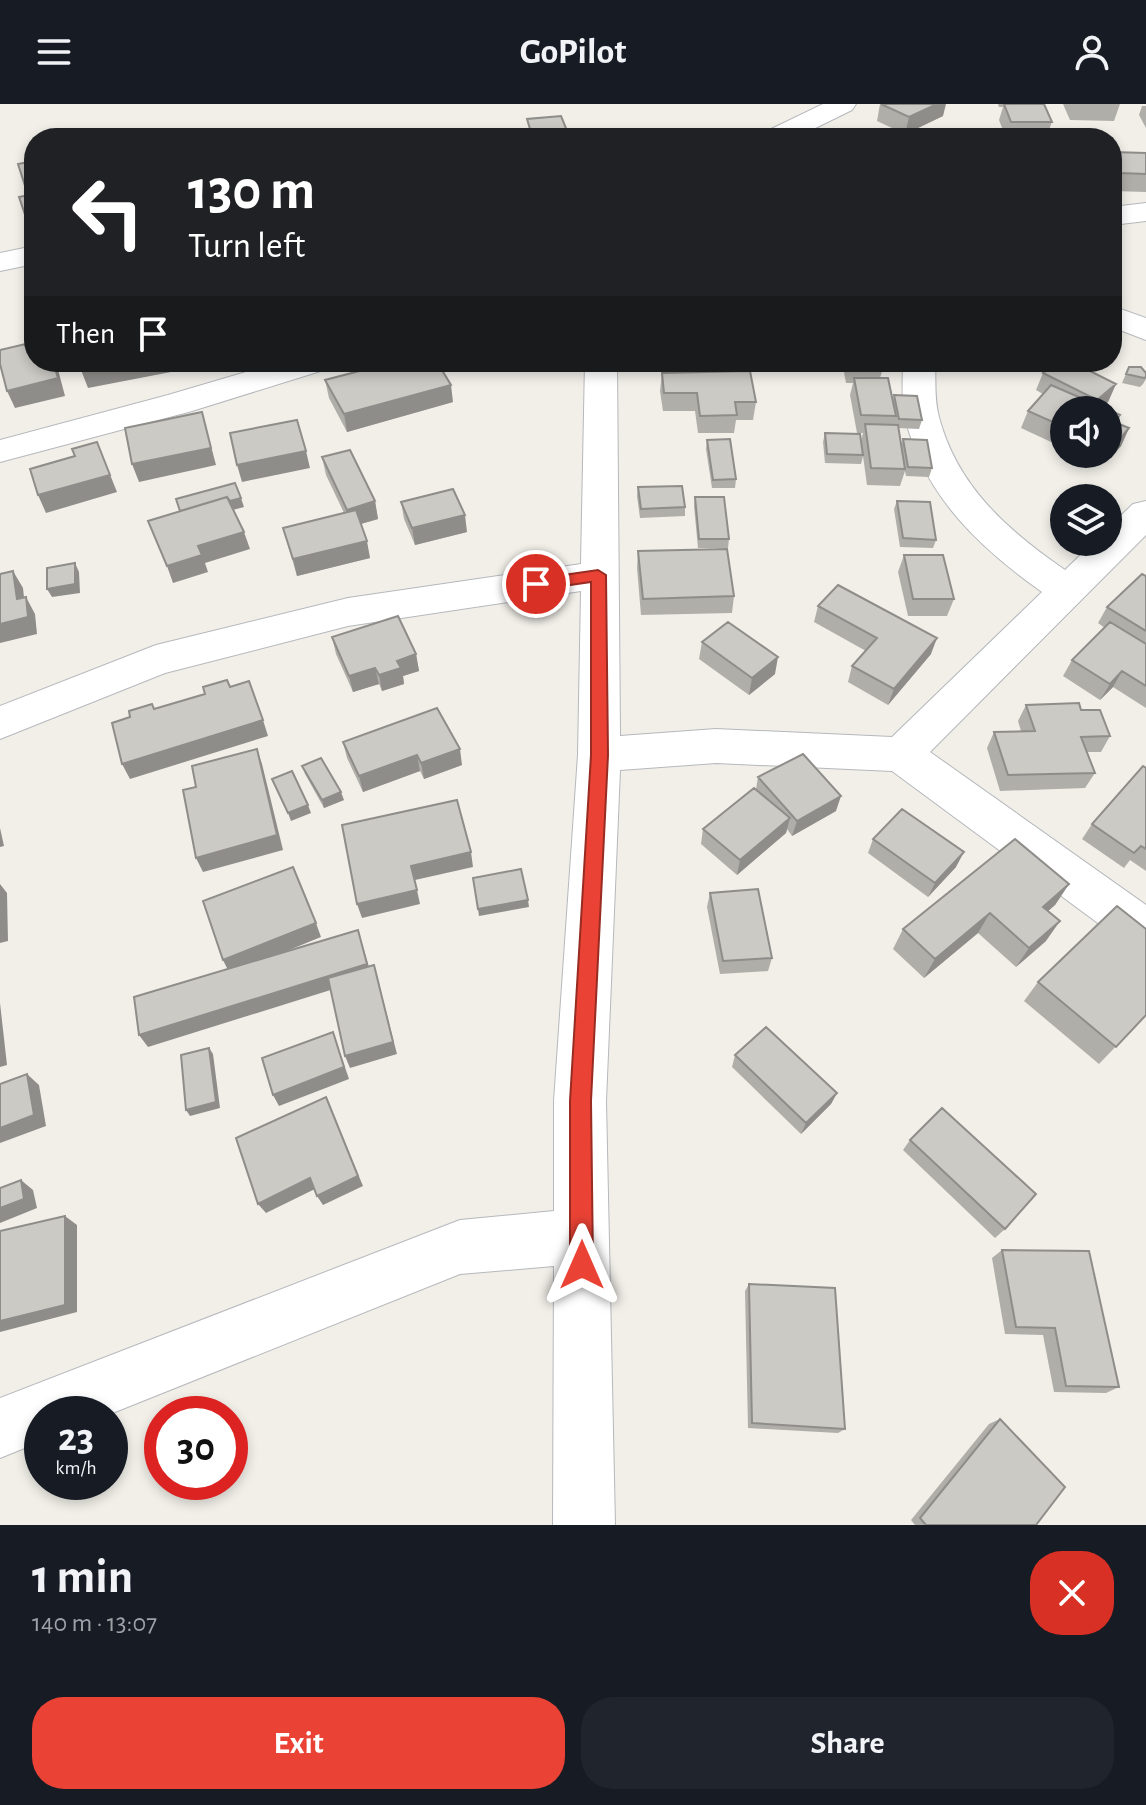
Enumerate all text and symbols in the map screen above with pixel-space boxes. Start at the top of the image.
icon: menu [32,30,76,74]
icon: person [1070,30,1114,74]
text: GoPilot [520,34,626,70]
icon: left [56,160,160,264]
text: 130 m [188,163,315,219]
text: Turn left [188,228,305,264]
icon: arrive [131,312,175,356]
text: Then [56,319,115,349]
map controls [1050,396,1122,556]
button: sound [1050,396,1122,468]
button: layers [1050,484,1122,556]
pin [502,550,570,618]
icon: arrive [514,562,558,606]
position arrow [540,1223,624,1307]
speed limit sign: 30 [144,1396,248,1500]
text: 23 [58,1418,94,1458]
text: km/h [55,1458,97,1478]
button: close [1030,1551,1114,1635]
text: 1 min [32,1554,133,1602]
text: 140 m · 13:07 [32,1610,157,1636]
button: Exit [32,1697,565,1789]
button: Share [581,1697,1114,1789]

